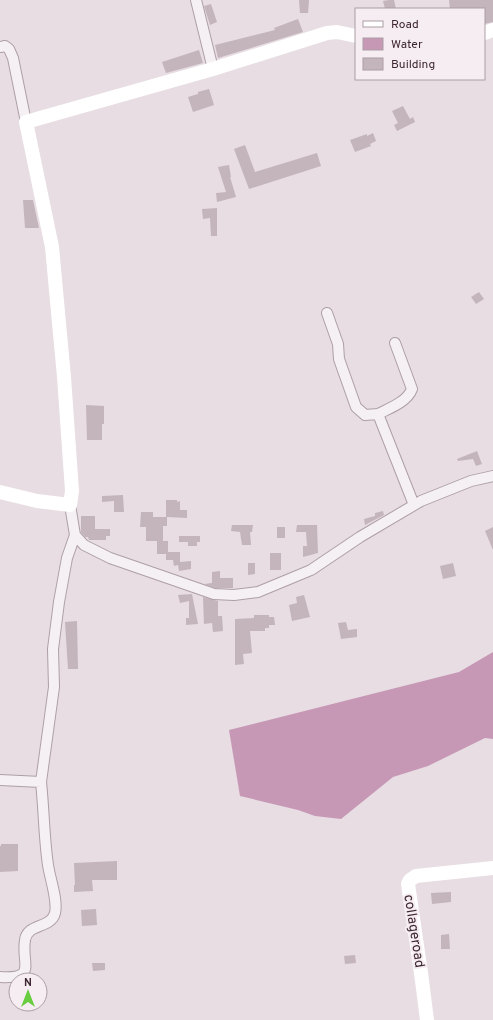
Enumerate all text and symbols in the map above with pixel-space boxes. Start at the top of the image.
legend [355,8,485,80]
text: Road [391,17,419,33]
text: Water [391,37,423,53]
text: Building [391,57,435,73]
street label: collageroad [399,893,428,969]
north arrow [8,972,48,1012]
text: N [24,976,32,990]

